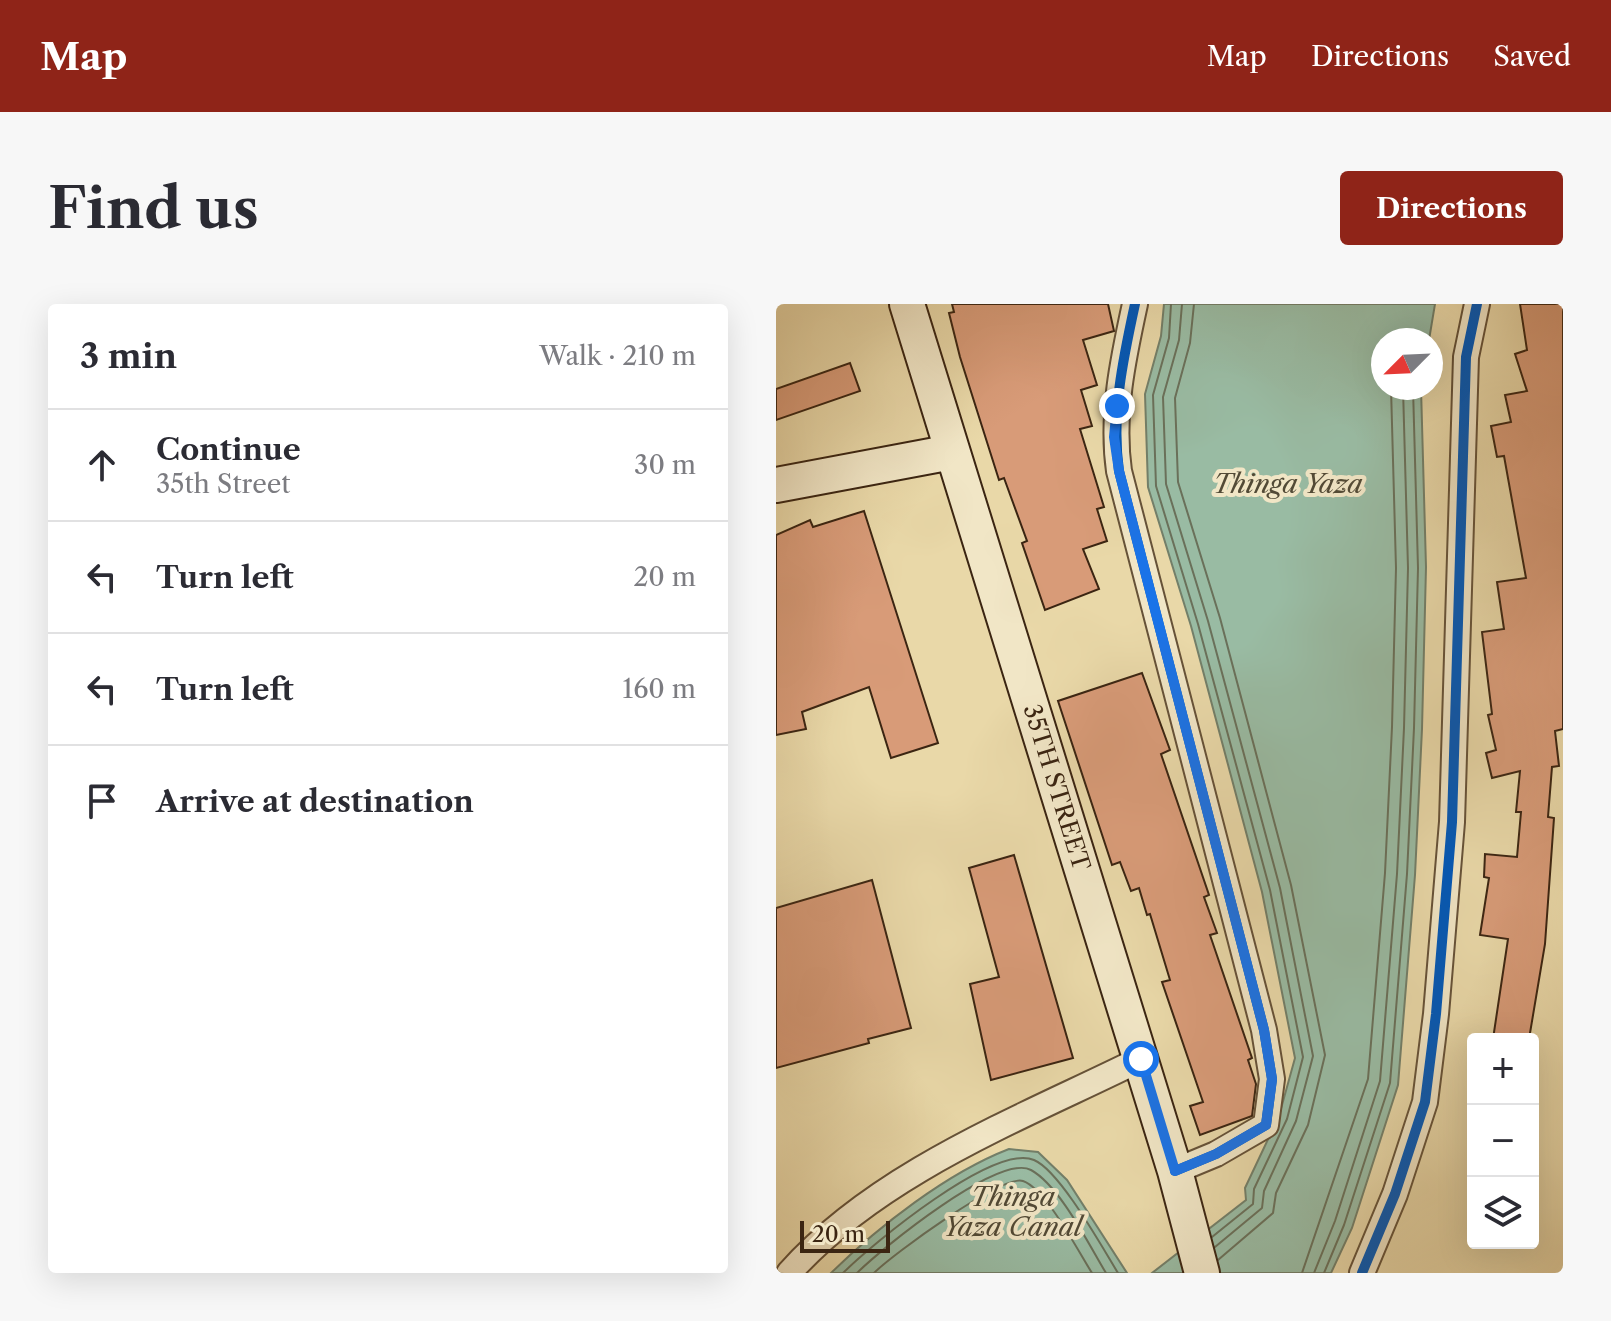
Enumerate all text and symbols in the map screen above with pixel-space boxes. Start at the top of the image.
text: Map [40,33,128,80]
text: Map [1207,39,1267,73]
text: Directions [1311,39,1449,73]
text: Saved [1493,39,1571,73]
button: Directions [1340,171,1563,245]
text: Find us [48,174,259,243]
north arrow [1371,328,1443,400]
text: 3 min [80,335,177,377]
text: Walk · 210 m [539,340,696,372]
route end [1099,388,1135,424]
text: Continue [156,431,301,468]
icon: ahead [80,443,124,487]
text: 30 m [634,449,696,481]
text: 35th Street [156,468,291,500]
water label: Thinga Yaza [1213,468,1363,500]
icon: left [80,555,124,599]
text: Turn left [156,559,293,596]
text: 20 m [633,561,696,593]
icon: left [80,667,124,711]
text: Turn left [156,671,293,708]
text: 160 m [622,673,696,705]
street label: 35TH STREET [1018,701,1096,874]
icon: arrive [80,779,124,823]
text: Arrive at destination [156,783,474,820]
map controls [1467,1033,1539,1249]
button: + [1467,1033,1539,1105]
route start [1123,1041,1159,1077]
button: − [1467,1105,1539,1177]
button: layers [1467,1177,1539,1249]
water label: Thinga Yaza Canal [944,1181,1085,1243]
scale bar [800,1217,890,1253]
text: 20 m [812,1221,865,1248]

